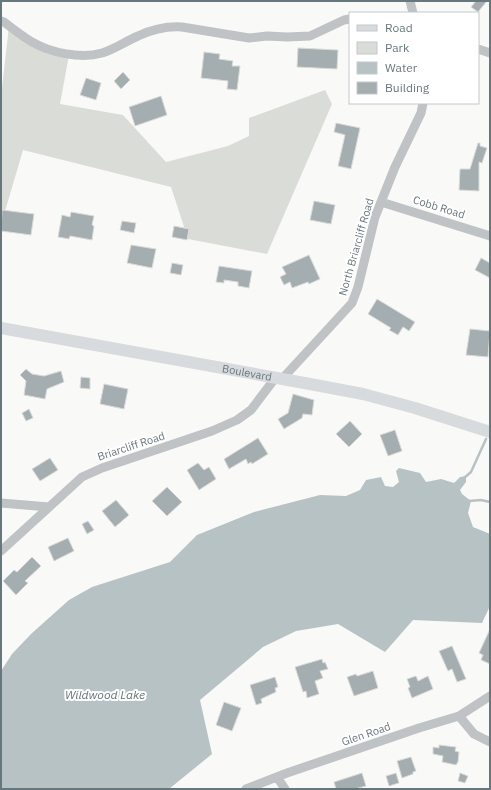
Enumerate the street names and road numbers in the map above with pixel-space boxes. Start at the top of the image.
street label: Cobb Road [411,192,467,222]
street label: North Briarcliff Road [335,197,377,297]
street label: Boulevard [221,361,273,384]
street label: Briarcliff Road [95,429,167,463]
street label: Glen Road [340,719,392,749]

